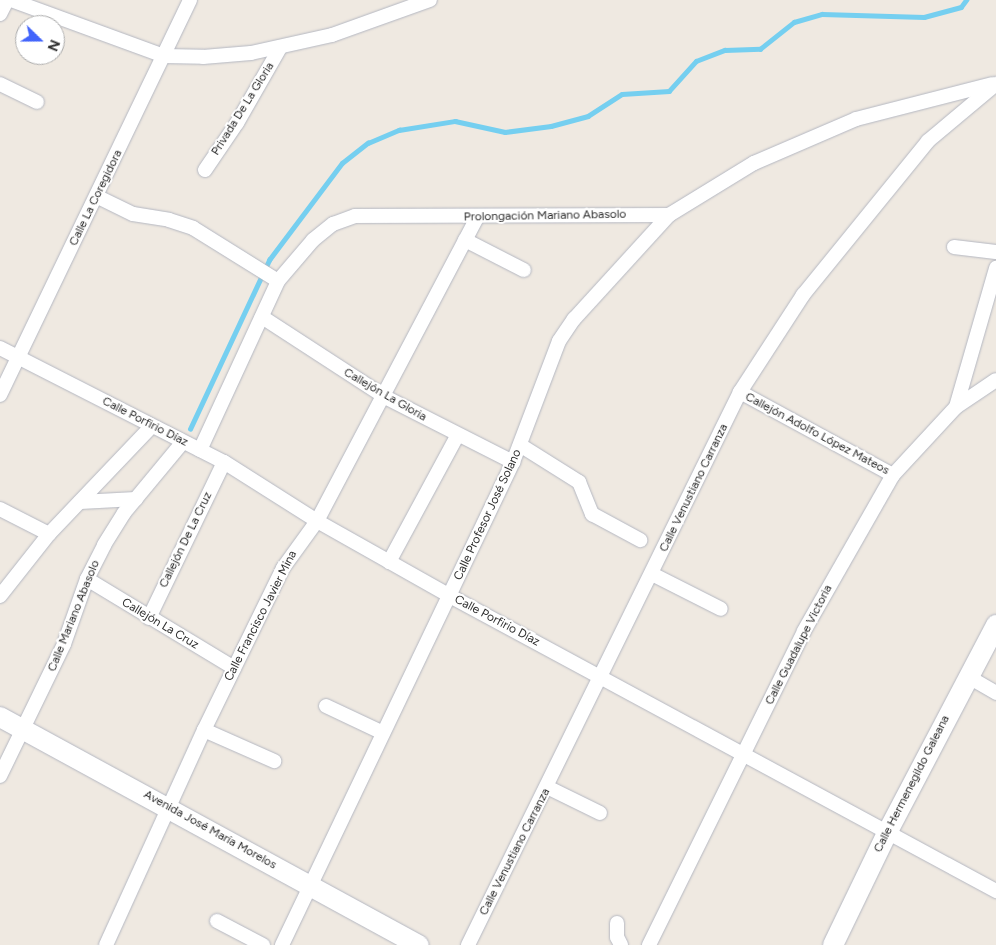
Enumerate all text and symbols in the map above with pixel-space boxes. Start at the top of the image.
north arrow [15,15,65,65]
text: N [44,37,63,54]
street label: Privada De La Gloria [209,60,277,158]
street label: Calle La Coregidora [66,148,126,248]
street label: Prolongación Mariano Abasolo [464,207,626,225]
street label: Callejón La Gloria [341,365,429,425]
street label: Callejón Adolfo López Mateos [743,390,891,478]
street label: Calle Porfirio Díaz [100,394,190,450]
street label: Calle Venustiano Carranza [657,422,731,554]
street label: Calle Profesor José Solano [451,447,525,583]
street label: Callejón De La Cruz [157,490,215,590]
street label: Calle Francisco Javier Mina [222,548,300,684]
street label: Calle Mariano Abasolo [45,558,103,674]
street label: Calle Guadalupe Victoria [762,583,836,707]
street label: Calle Porfirio Díaz [452,592,542,650]
street label: Callejón La Cruz [119,595,201,653]
street label: Calle Hermenegildo Galeana [871,713,953,855]
street label: Calle Venustiano Carranza [477,786,553,918]
street label: Avenida José María Morelos [141,787,279,873]

